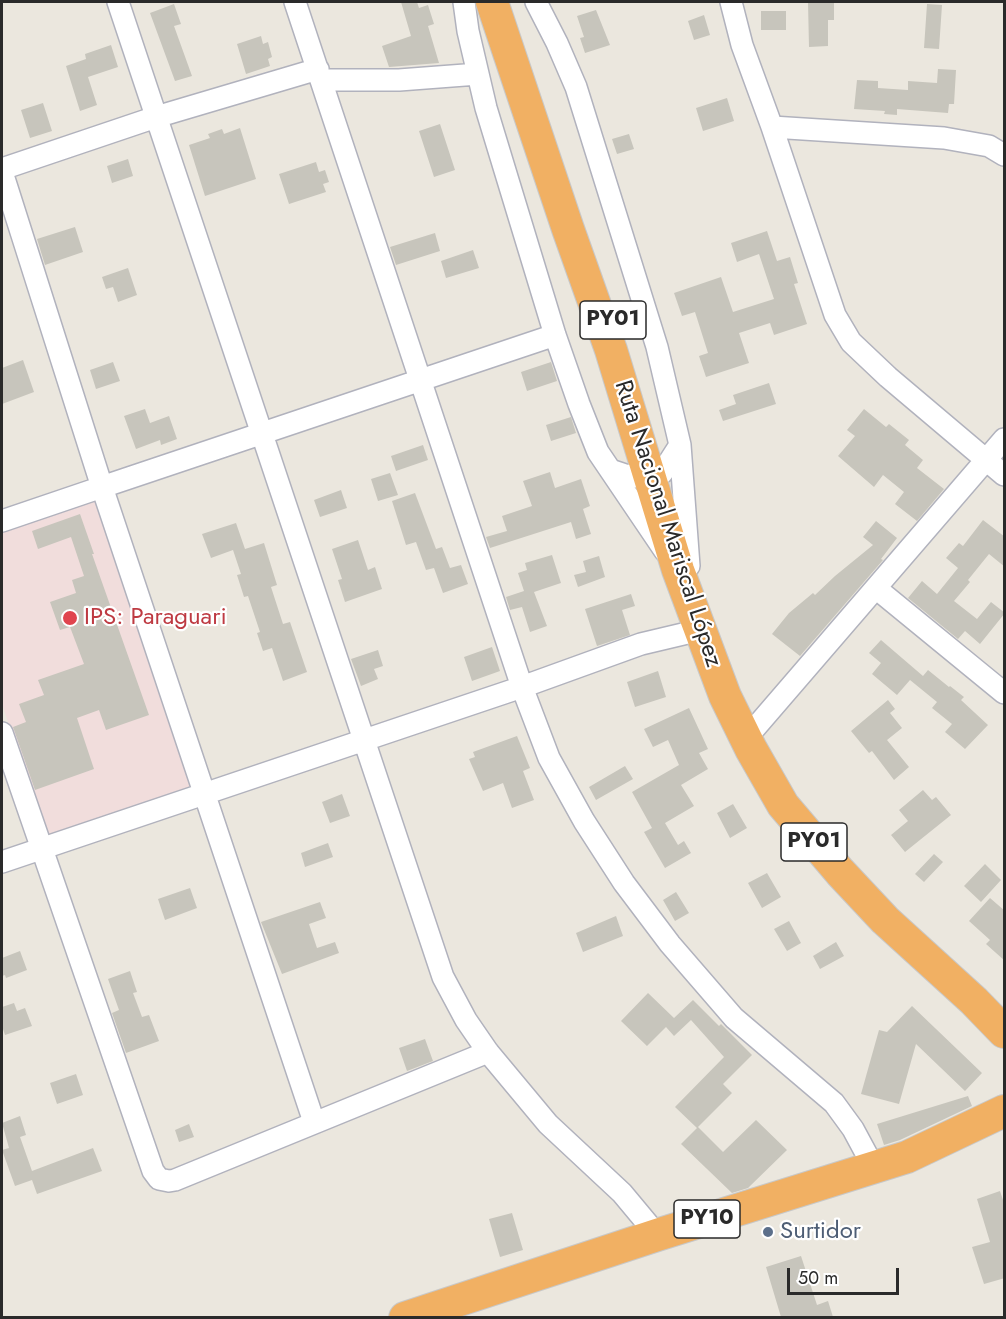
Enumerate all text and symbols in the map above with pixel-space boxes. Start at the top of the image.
road number: PY01 [580,301,646,339]
street label: Ruta Nacional Mariscal López [607,377,727,671]
place label: IPS: Paraguari [84,604,227,632]
marker: IPS: Paraguari [61,609,79,627]
road number: PY01 [781,823,847,861]
road number: PY10 [674,1200,740,1238]
place label: Surtidor [780,1218,861,1246]
marker: Surtidor [761,1225,775,1239]
scale bar [790,1256,902,1294]
text: 50 m [798,1265,838,1291]

